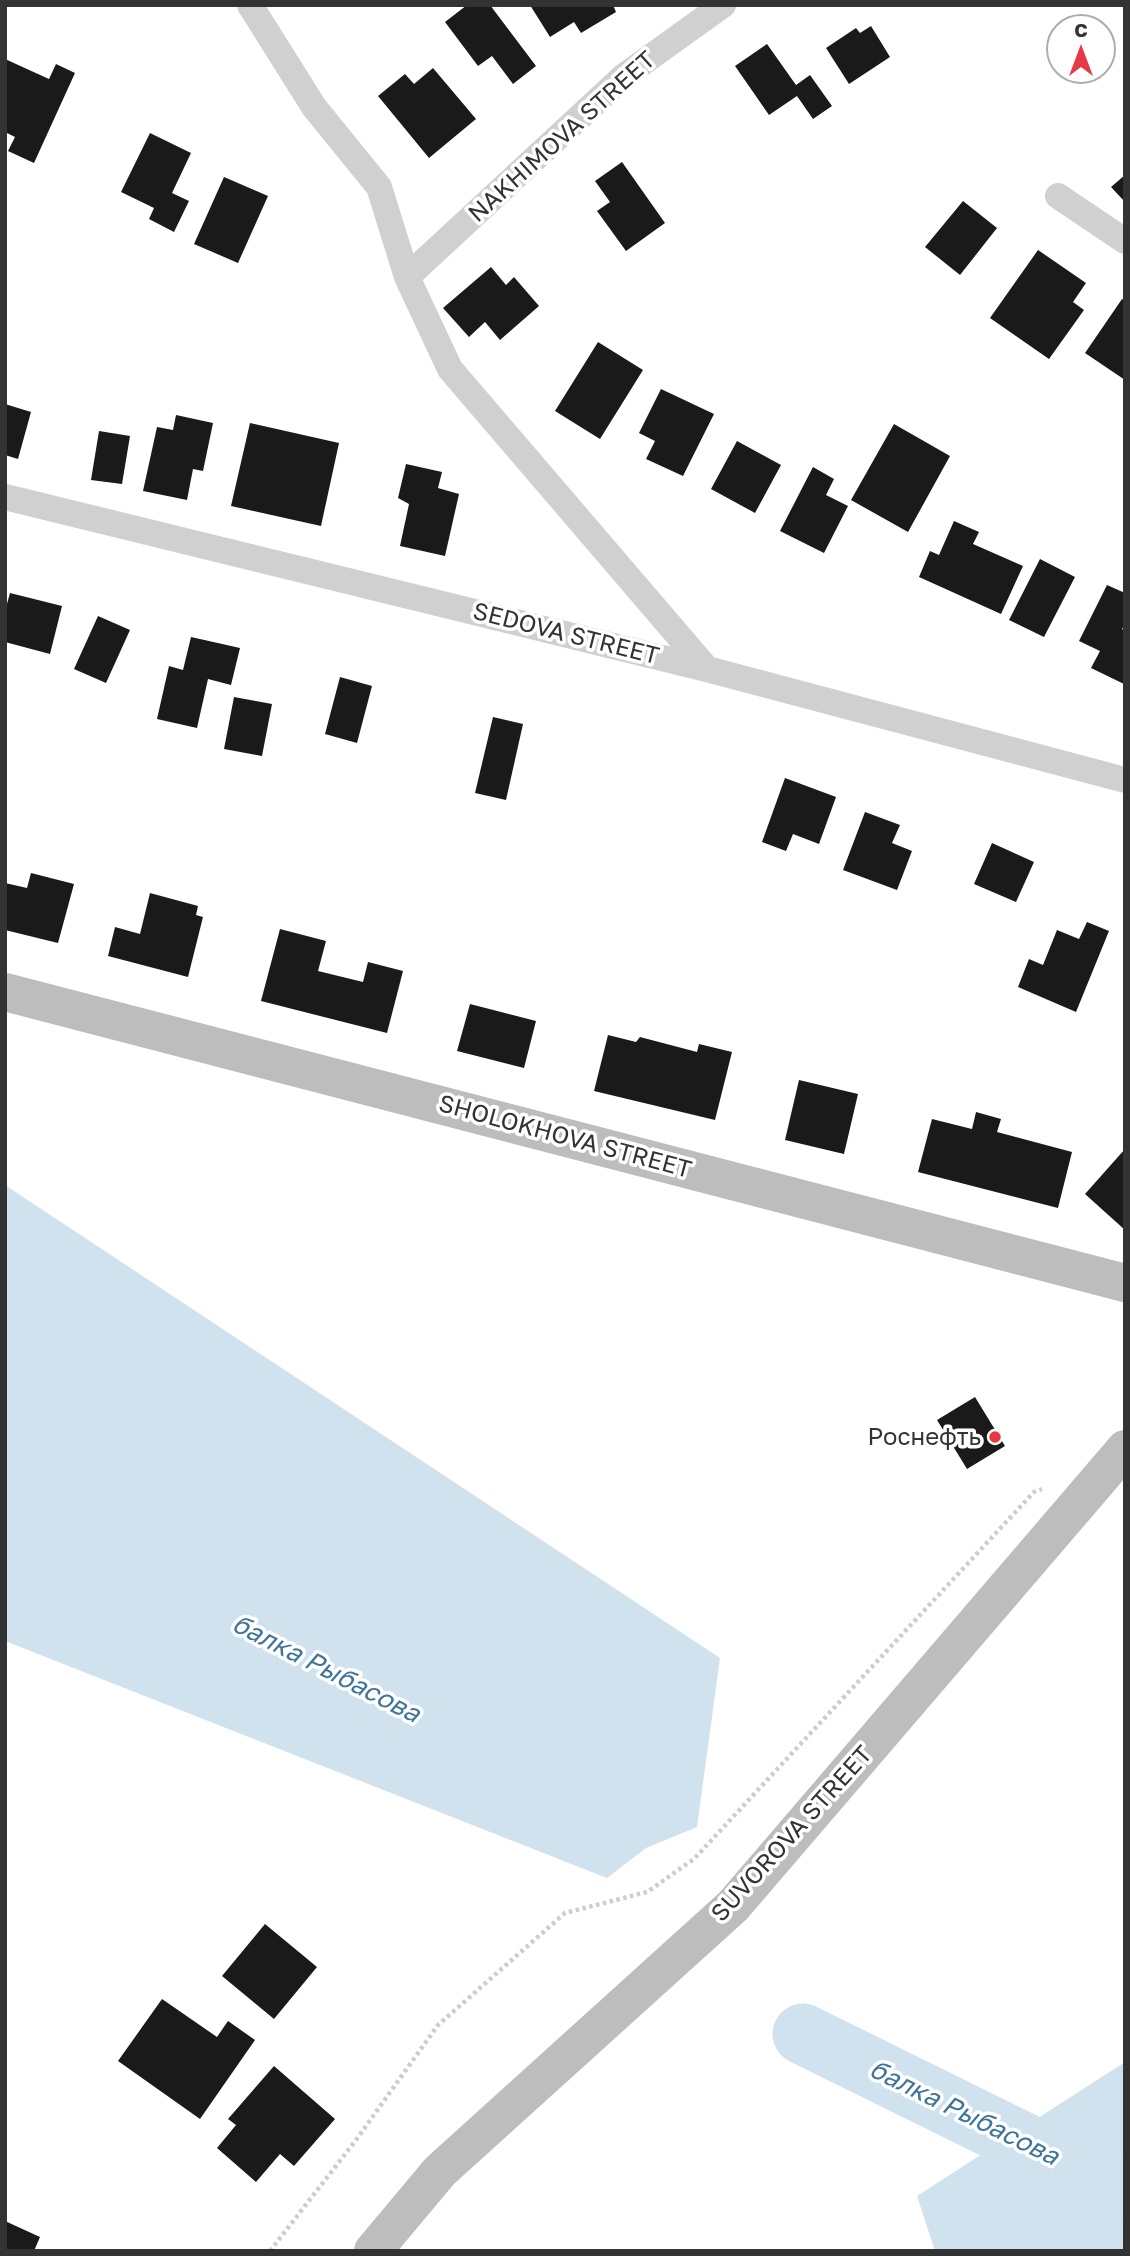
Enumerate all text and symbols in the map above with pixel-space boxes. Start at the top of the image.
north arrow [1046,14,1116,84]
text: С [1074,18,1088,41]
street label: NAKHIMOVA STREET [463,46,661,228]
street label: SEDOVA STREET [470,597,662,671]
street label: SHOLOKHOVA STREET [435,1089,695,1185]
place label: Роснефть [868,1423,981,1451]
marker: Роснефть [987,1429,1003,1445]
water label: балка Рыбасова [227,1608,425,1730]
street label: SUVOROVA STREET [705,1740,879,1928]
water label: балка Рыбасова [864,2054,1064,2172]

